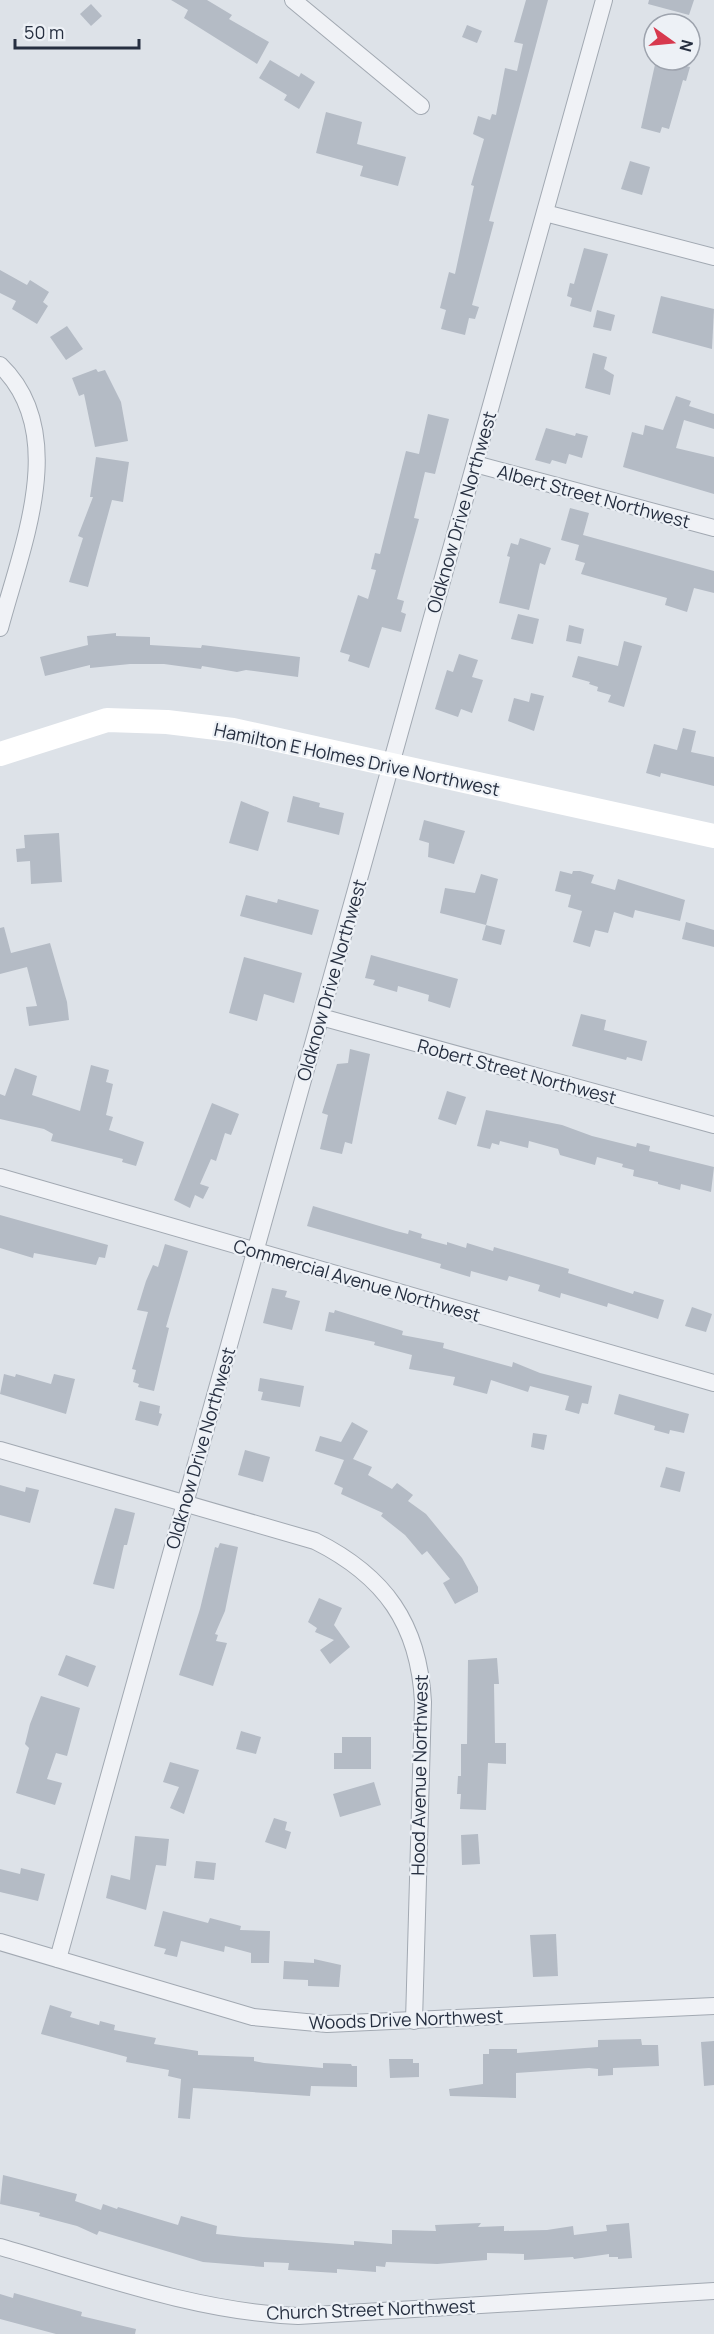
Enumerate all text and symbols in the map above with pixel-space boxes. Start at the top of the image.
scale bar [15,12,140,50]
north arrow [642,12,702,72]
text: 50 m [24,20,64,44]
text: N [674,37,699,54]
street label: Oldknow Drive Northwest [421,408,501,616]
street label: Albert Street Northwest [495,459,693,533]
street label: Hamilton E Holmes Drive Northwest [212,717,502,801]
street label: Oldknow Drive Northwest [291,876,371,1084]
street label: Robert Street Northwest [415,1033,619,1109]
street label: Commercial Avenue Northwest [231,1233,483,1327]
street label: Oldknow Drive Northwest [160,1344,240,1552]
street label: Hood Avenue Northwest [405,1674,433,1876]
street label: Woods Drive Northwest [308,2004,504,2034]
street label: Church Street Northwest [266,2293,476,2325]

